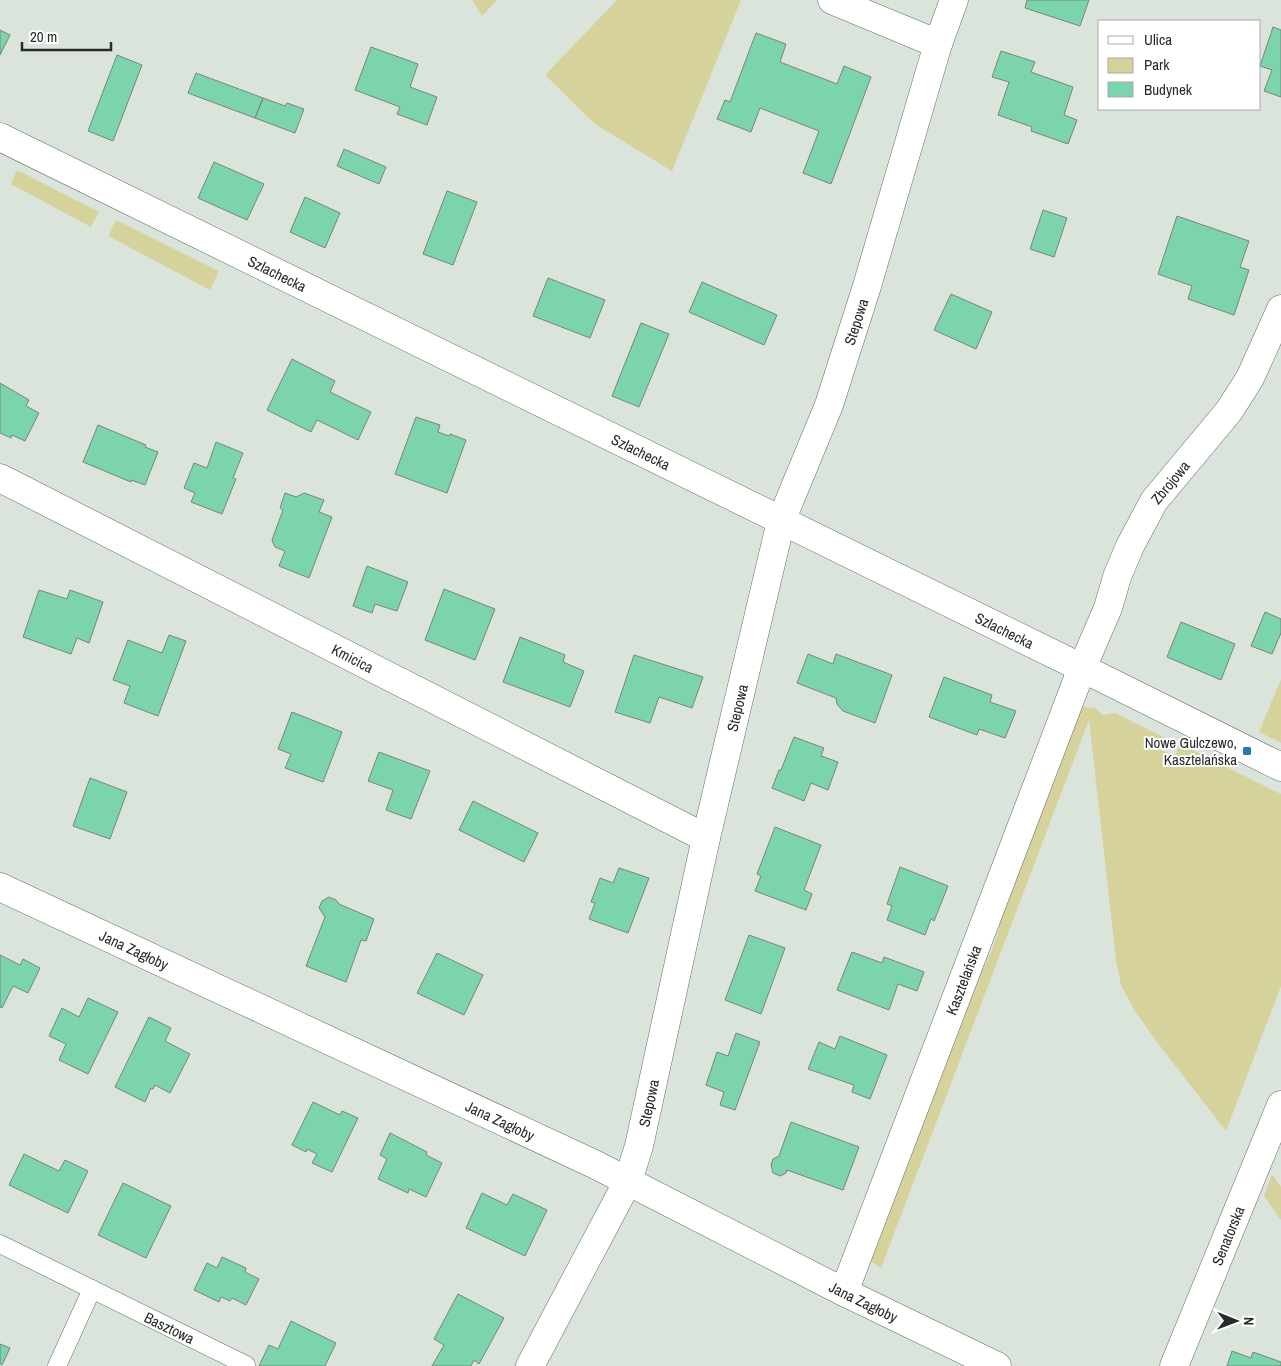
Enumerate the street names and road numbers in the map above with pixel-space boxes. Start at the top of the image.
street label: Szlachecka [245,250,310,296]
street label: Stepowa [838,296,873,348]
street label: Szlachecka [608,428,674,475]
street label: Zbrojowa [1146,456,1194,508]
street label: Szlachecka [972,607,1038,653]
street label: Kmicica [328,638,377,677]
street label: Stepowa [721,682,753,734]
street label: Jana Zagłoby [96,924,173,975]
street label: Kasztelańska [940,942,986,1018]
street label: Stepowa [633,1077,664,1129]
street label: Jana Zagłoby [462,1095,539,1146]
street label: Senatorska [1206,1203,1249,1268]
street label: Jana Zagłoby [826,1276,902,1327]
street label: Basztowa [141,1306,198,1349]

